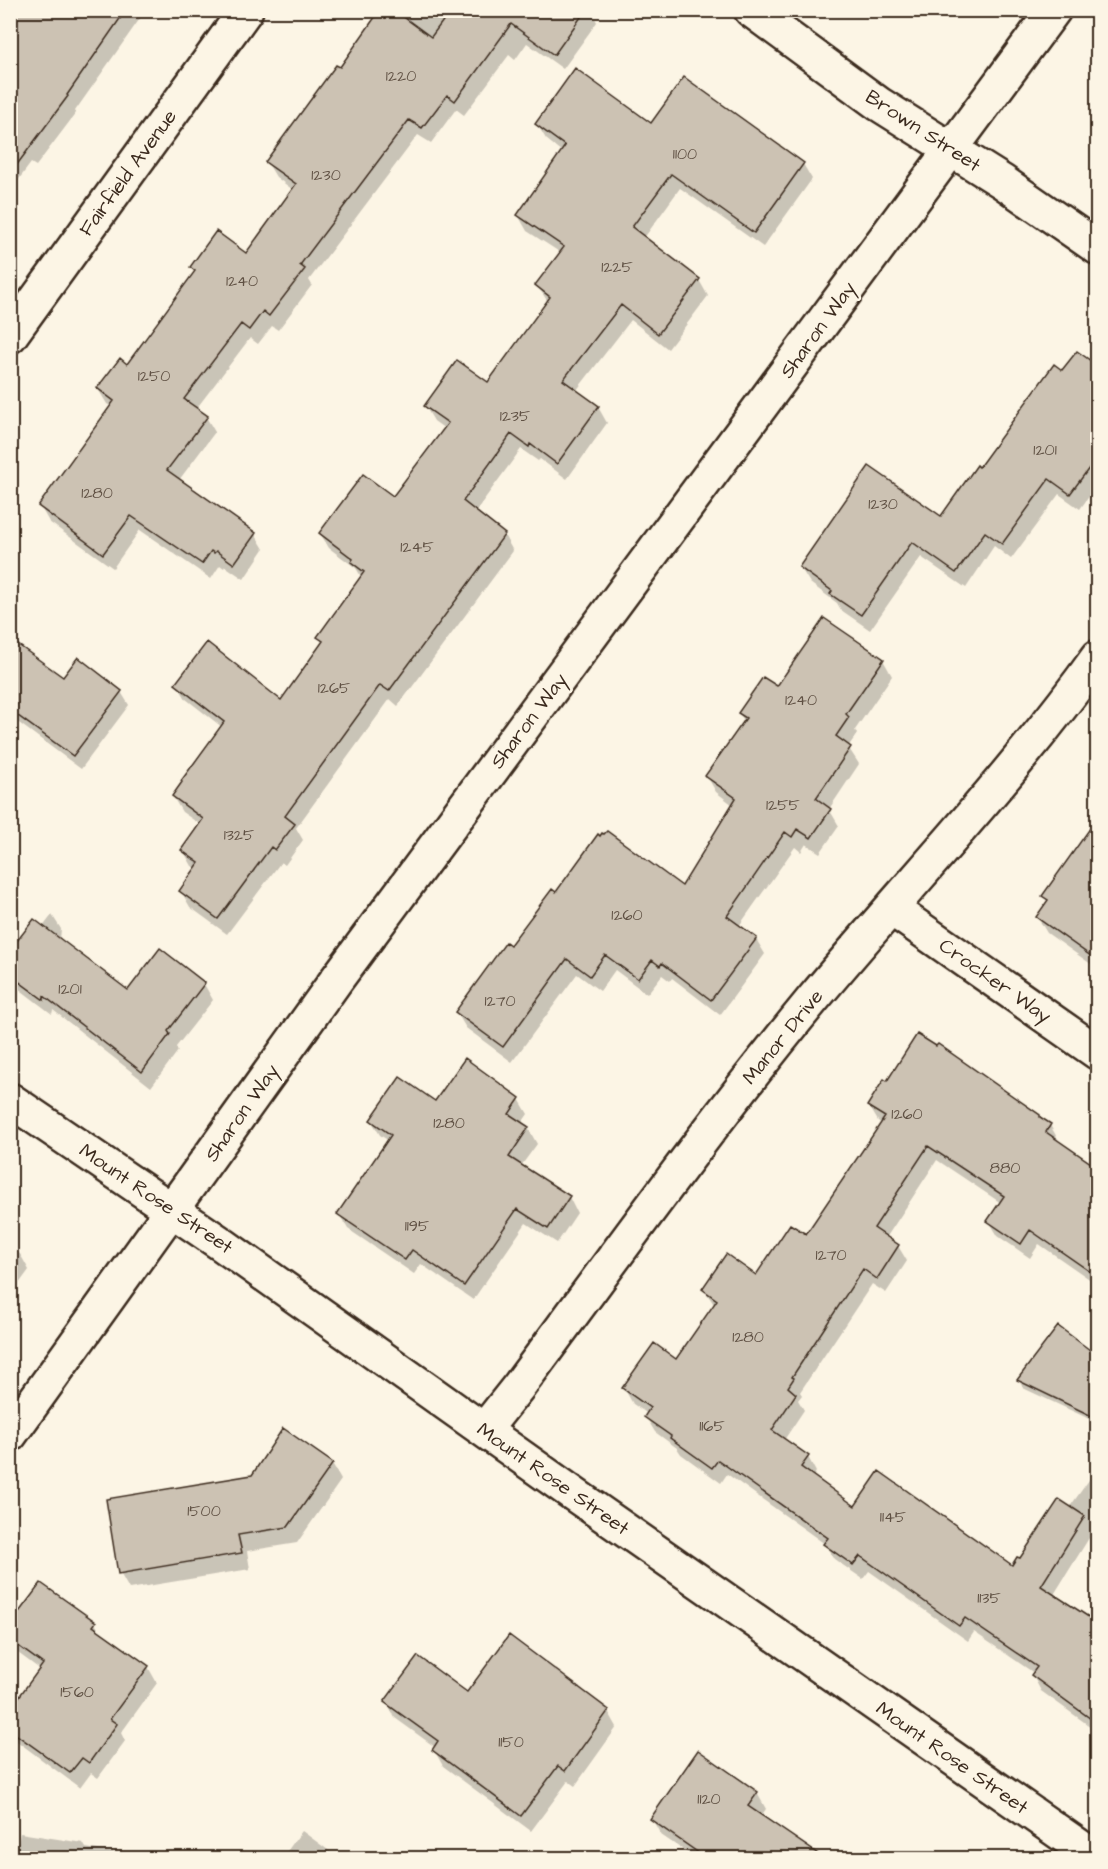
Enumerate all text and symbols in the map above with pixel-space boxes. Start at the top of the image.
house number: 1220 [386,65,416,87]
street label: Brown Street [860,83,986,179]
street label: Fairfield Avenue [73,104,184,242]
house number: 1100 [673,143,697,165]
house number: 1230 [311,164,341,186]
house number: 1225 [601,256,634,278]
house number: 1240 [226,270,258,292]
street label: Sharon Way [773,276,863,385]
house number: 1250 [138,365,170,387]
house number: 1235 [500,405,531,427]
house number: 1201 [1033,439,1057,461]
house number: 1280 [81,482,113,504]
house number: 1230 [868,493,898,515]
house number: 1245 [400,536,434,558]
street label: Sharon Way [484,667,575,775]
house number: 1265 [318,677,351,699]
house number: 1240 [785,689,817,711]
house number: 1255 [766,794,801,816]
house number: 1325 [224,824,255,846]
house number: 1260 [611,904,643,926]
street label: Crocker Way [933,932,1057,1031]
house number: 1201 [58,978,82,1000]
street label: Manor Drive [736,983,830,1091]
house number: 1270 [484,990,516,1012]
street label: Sharon Way [198,1059,287,1168]
house number: 1260 [891,1103,923,1125]
house number: 1280 [433,1112,465,1134]
street label: Mount Rose Street [74,1137,238,1261]
house number: 880 [990,1157,1020,1179]
house number: 1195 [405,1215,430,1237]
house number: 1270 [815,1244,847,1266]
house number: 1280 [732,1326,764,1348]
house number: 1165 [699,1415,725,1437]
street label: Mount Rose Street [471,1416,635,1542]
house number: 1500 [187,1500,221,1522]
house number: 1145 [880,1506,907,1528]
house number: 1135 [977,1587,1001,1609]
house number: 1560 [60,1681,94,1703]
street label: Mount Rose Street [870,1695,1034,1821]
house number: 1150 [498,1731,524,1753]
house number: 1120 [697,1788,721,1810]

